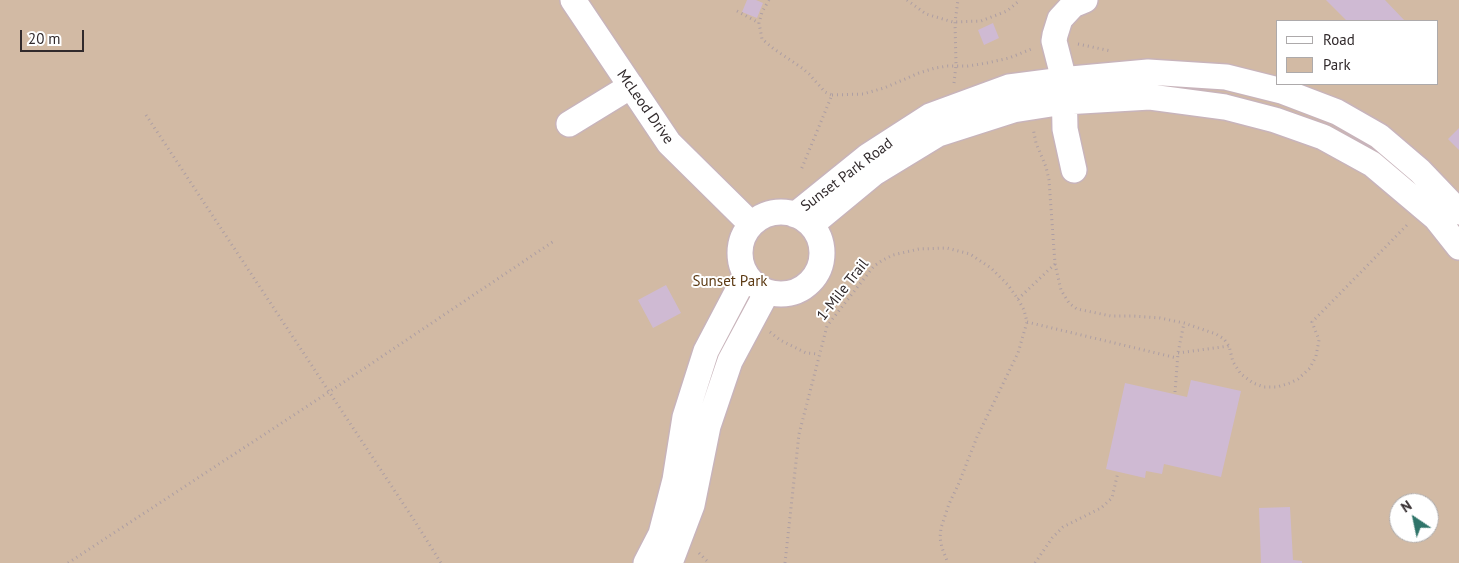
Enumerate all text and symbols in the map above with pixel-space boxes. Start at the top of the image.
scale bar [22,20,86,52]
legend [1276,20,1439,85]
text: 20 m [28,29,61,48]
text: Road [1323,30,1355,49]
text: Park [1323,55,1351,74]
street label: McLeod Drive [613,66,677,148]
street label: Sunset Park Road [797,135,897,215]
street label: 1-Mile Trail [813,256,873,324]
park label: Sunset Park [693,273,767,291]
north arrow [1389,493,1439,543]
text: N [1397,496,1415,516]

